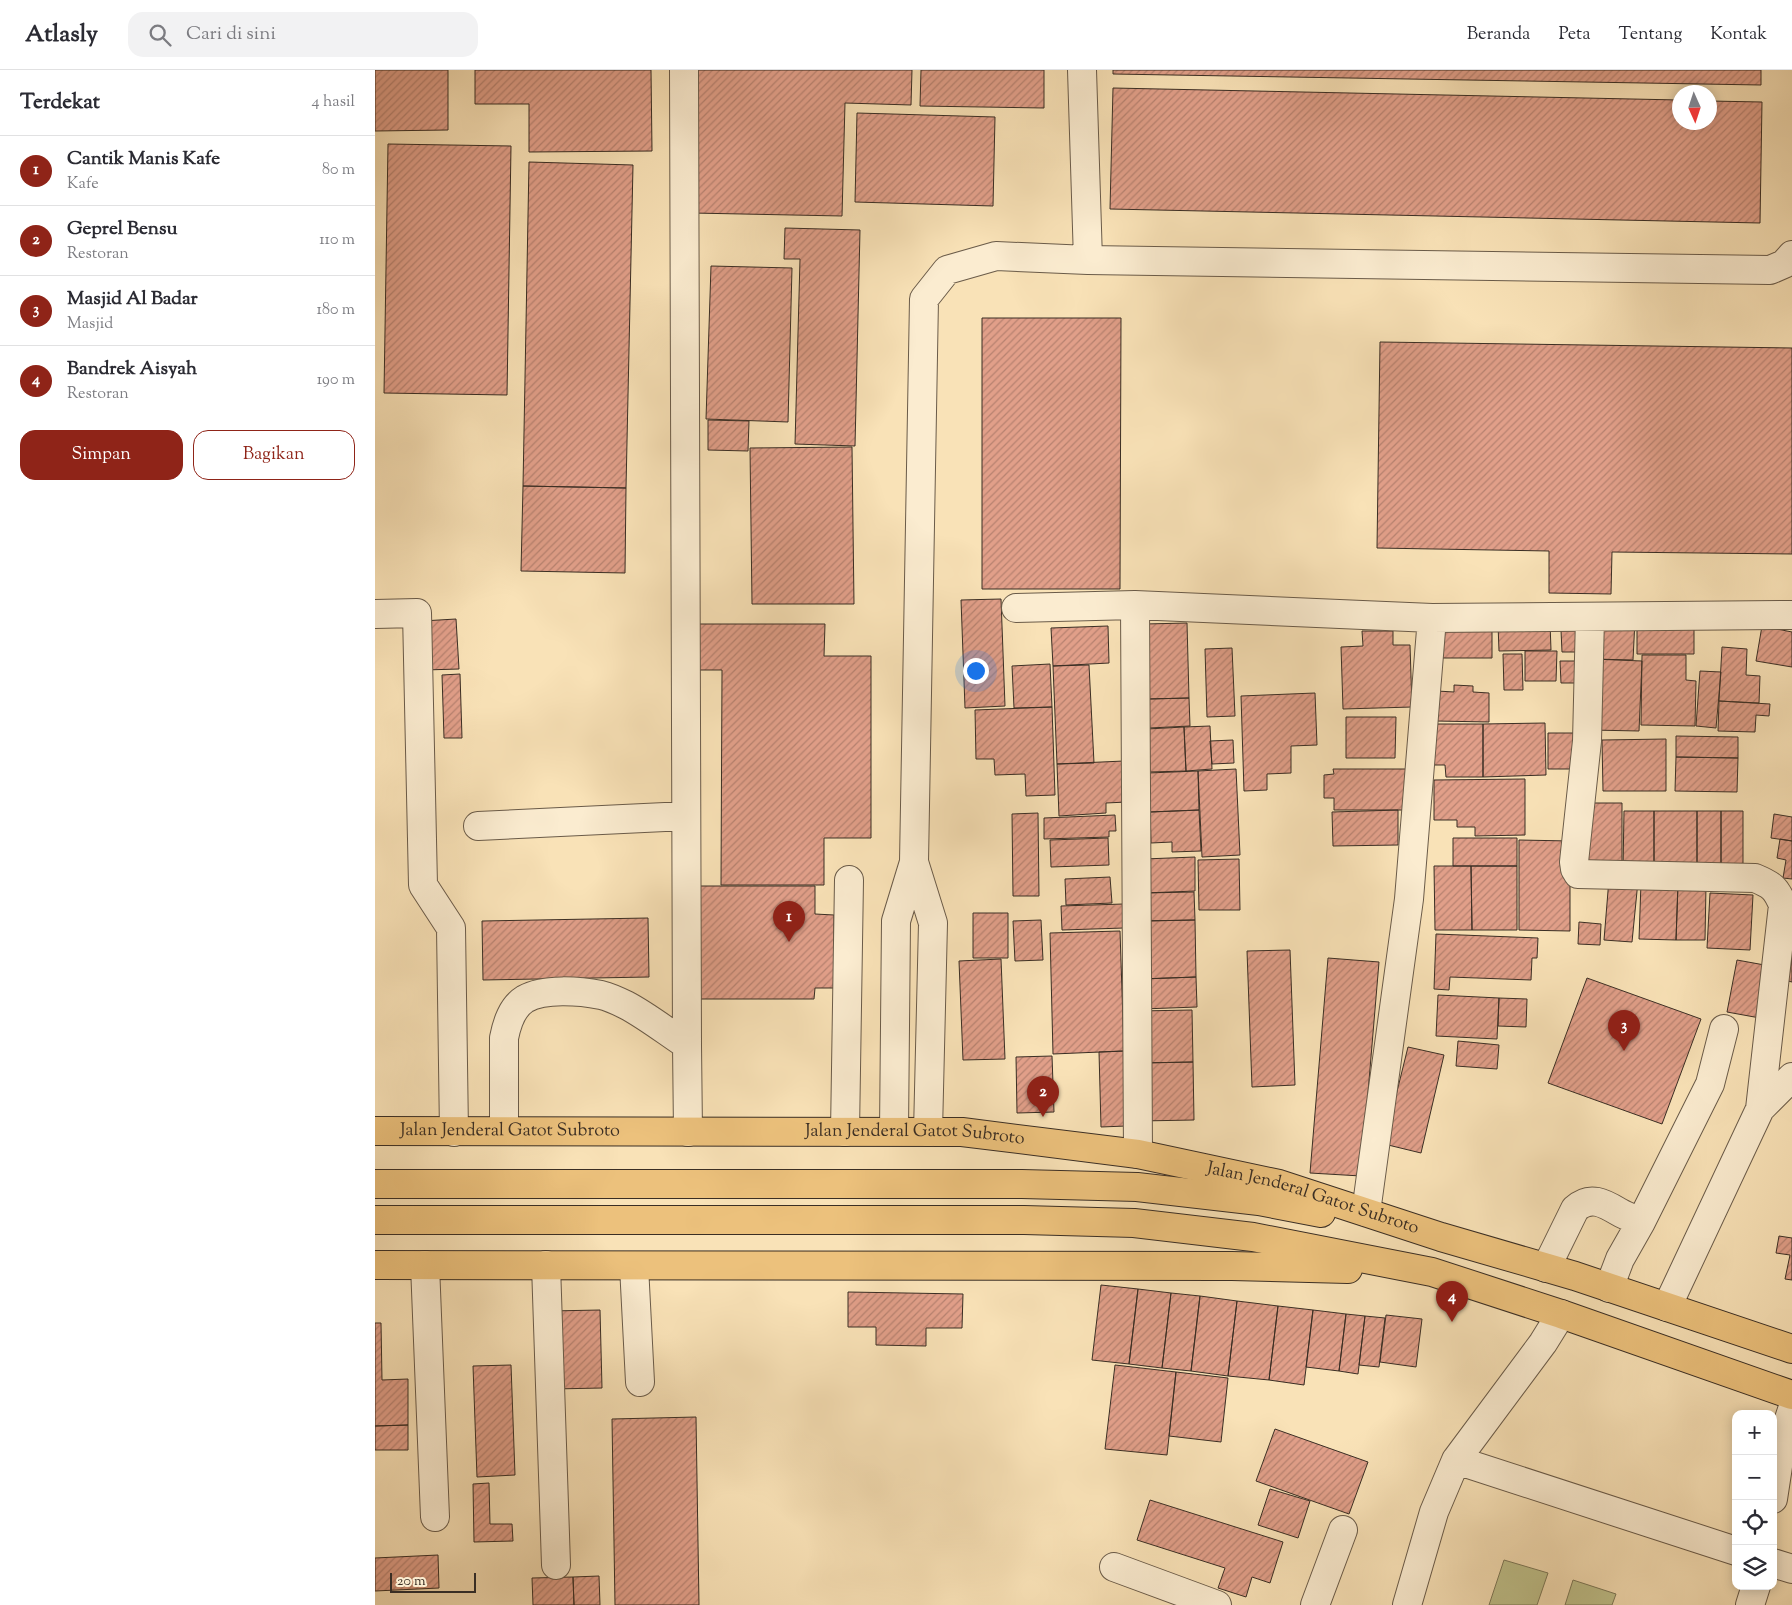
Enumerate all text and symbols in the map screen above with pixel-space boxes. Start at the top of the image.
search box [128,12,478,57]
text: Atlasly [25,18,98,52]
icon: search [146,21,174,49]
text: Cari di sini [186,21,276,48]
text: Beranda [1467,22,1530,48]
text: Peta [1558,22,1591,48]
text: Tentang [1619,22,1682,48]
text: Kontak [1710,22,1767,48]
north arrow [1672,85,1717,130]
text: Terdekat [20,88,100,118]
text: 4 hasil [311,91,355,114]
text: Cantik Manis Kafe [67,146,220,173]
text: 1 [33,159,39,182]
text: 80 m [322,159,355,182]
text: Kafe [67,173,99,196]
text: Geprel Bensu [67,216,177,243]
text: 2 [32,229,40,252]
text: 110 m [319,229,355,252]
text: Restoran [67,243,129,266]
text: Masjid Al Badar [67,286,198,313]
text: 3 [33,299,39,322]
text: 180 m [316,299,355,322]
text: Masjid [67,313,113,336]
text: Bandrek Aisyah [67,356,197,383]
text: 4 [32,369,40,392]
text: 190 m [317,369,355,392]
text: Restoran [67,383,129,406]
button: Simpan [20,430,183,480]
button: Bagikan [193,430,355,480]
your location [963,658,989,684]
pin: 1 [773,901,805,942]
pin: 3 [1608,1010,1640,1051]
pin: 2 [1027,1076,1059,1117]
street label: Jalan Jenderal Gatot Subroto [399,1118,620,1144]
street label: Jalan Jenderal Gatot Subroto [804,1119,1026,1153]
street label: Jalan Jenderal Gatot Subroto [1203,1156,1422,1242]
pin: 4 [1436,1281,1468,1322]
map controls [1732,1410,1777,1590]
button: + [1732,1410,1777,1455]
button: − [1732,1455,1777,1500]
button: locate [1732,1500,1777,1545]
button: layers [1732,1545,1777,1590]
scale bar [390,1570,476,1593]
text: 20 m [397,1572,426,1592]

